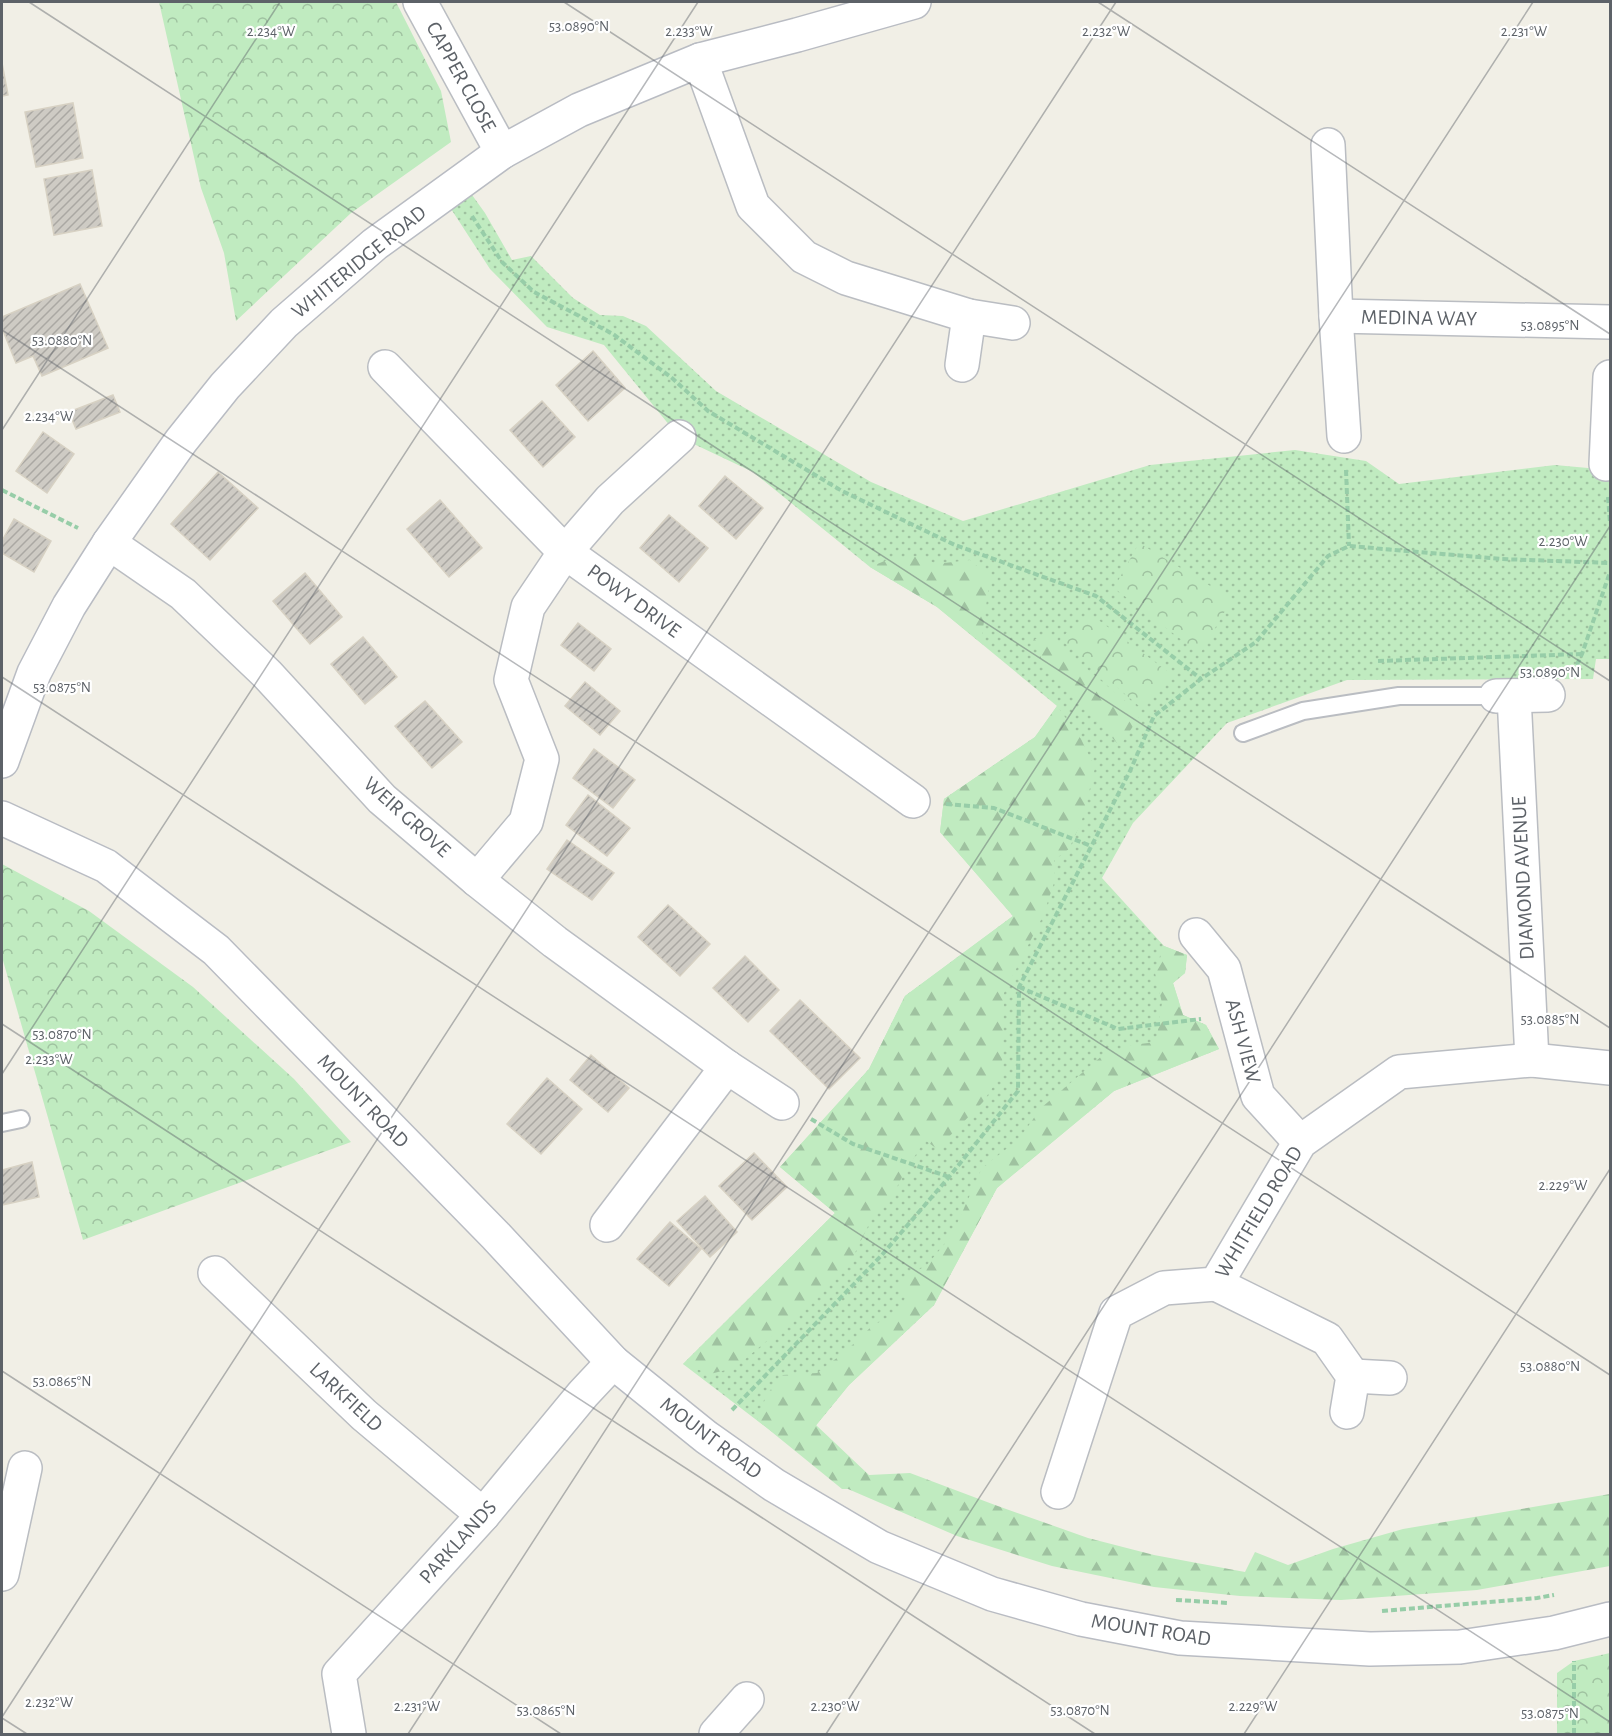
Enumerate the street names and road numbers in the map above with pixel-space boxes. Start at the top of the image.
street label: CAPPER CLOSE [422,18,500,136]
street label: WHITERIDGE ROAD [288,202,430,322]
street label: MEDINA WAY [1361,306,1477,330]
street label: POWY DRIVE [583,560,685,642]
street label: WEIR GROVE [360,773,454,861]
street label: DIAMOND AVENUE [1508,796,1538,960]
street label: ASH VIEW [1222,997,1264,1086]
street label: MOUNT ROAD [313,1050,413,1152]
street label: WHITFIELD ROAD [1211,1142,1307,1282]
street label: LARKFIELD [305,1358,387,1436]
street label: MOUNT ROAD [656,1393,766,1483]
street label: PARKLANDS [415,1496,501,1588]
street label: MOUNT ROAD [1090,1610,1212,1650]

